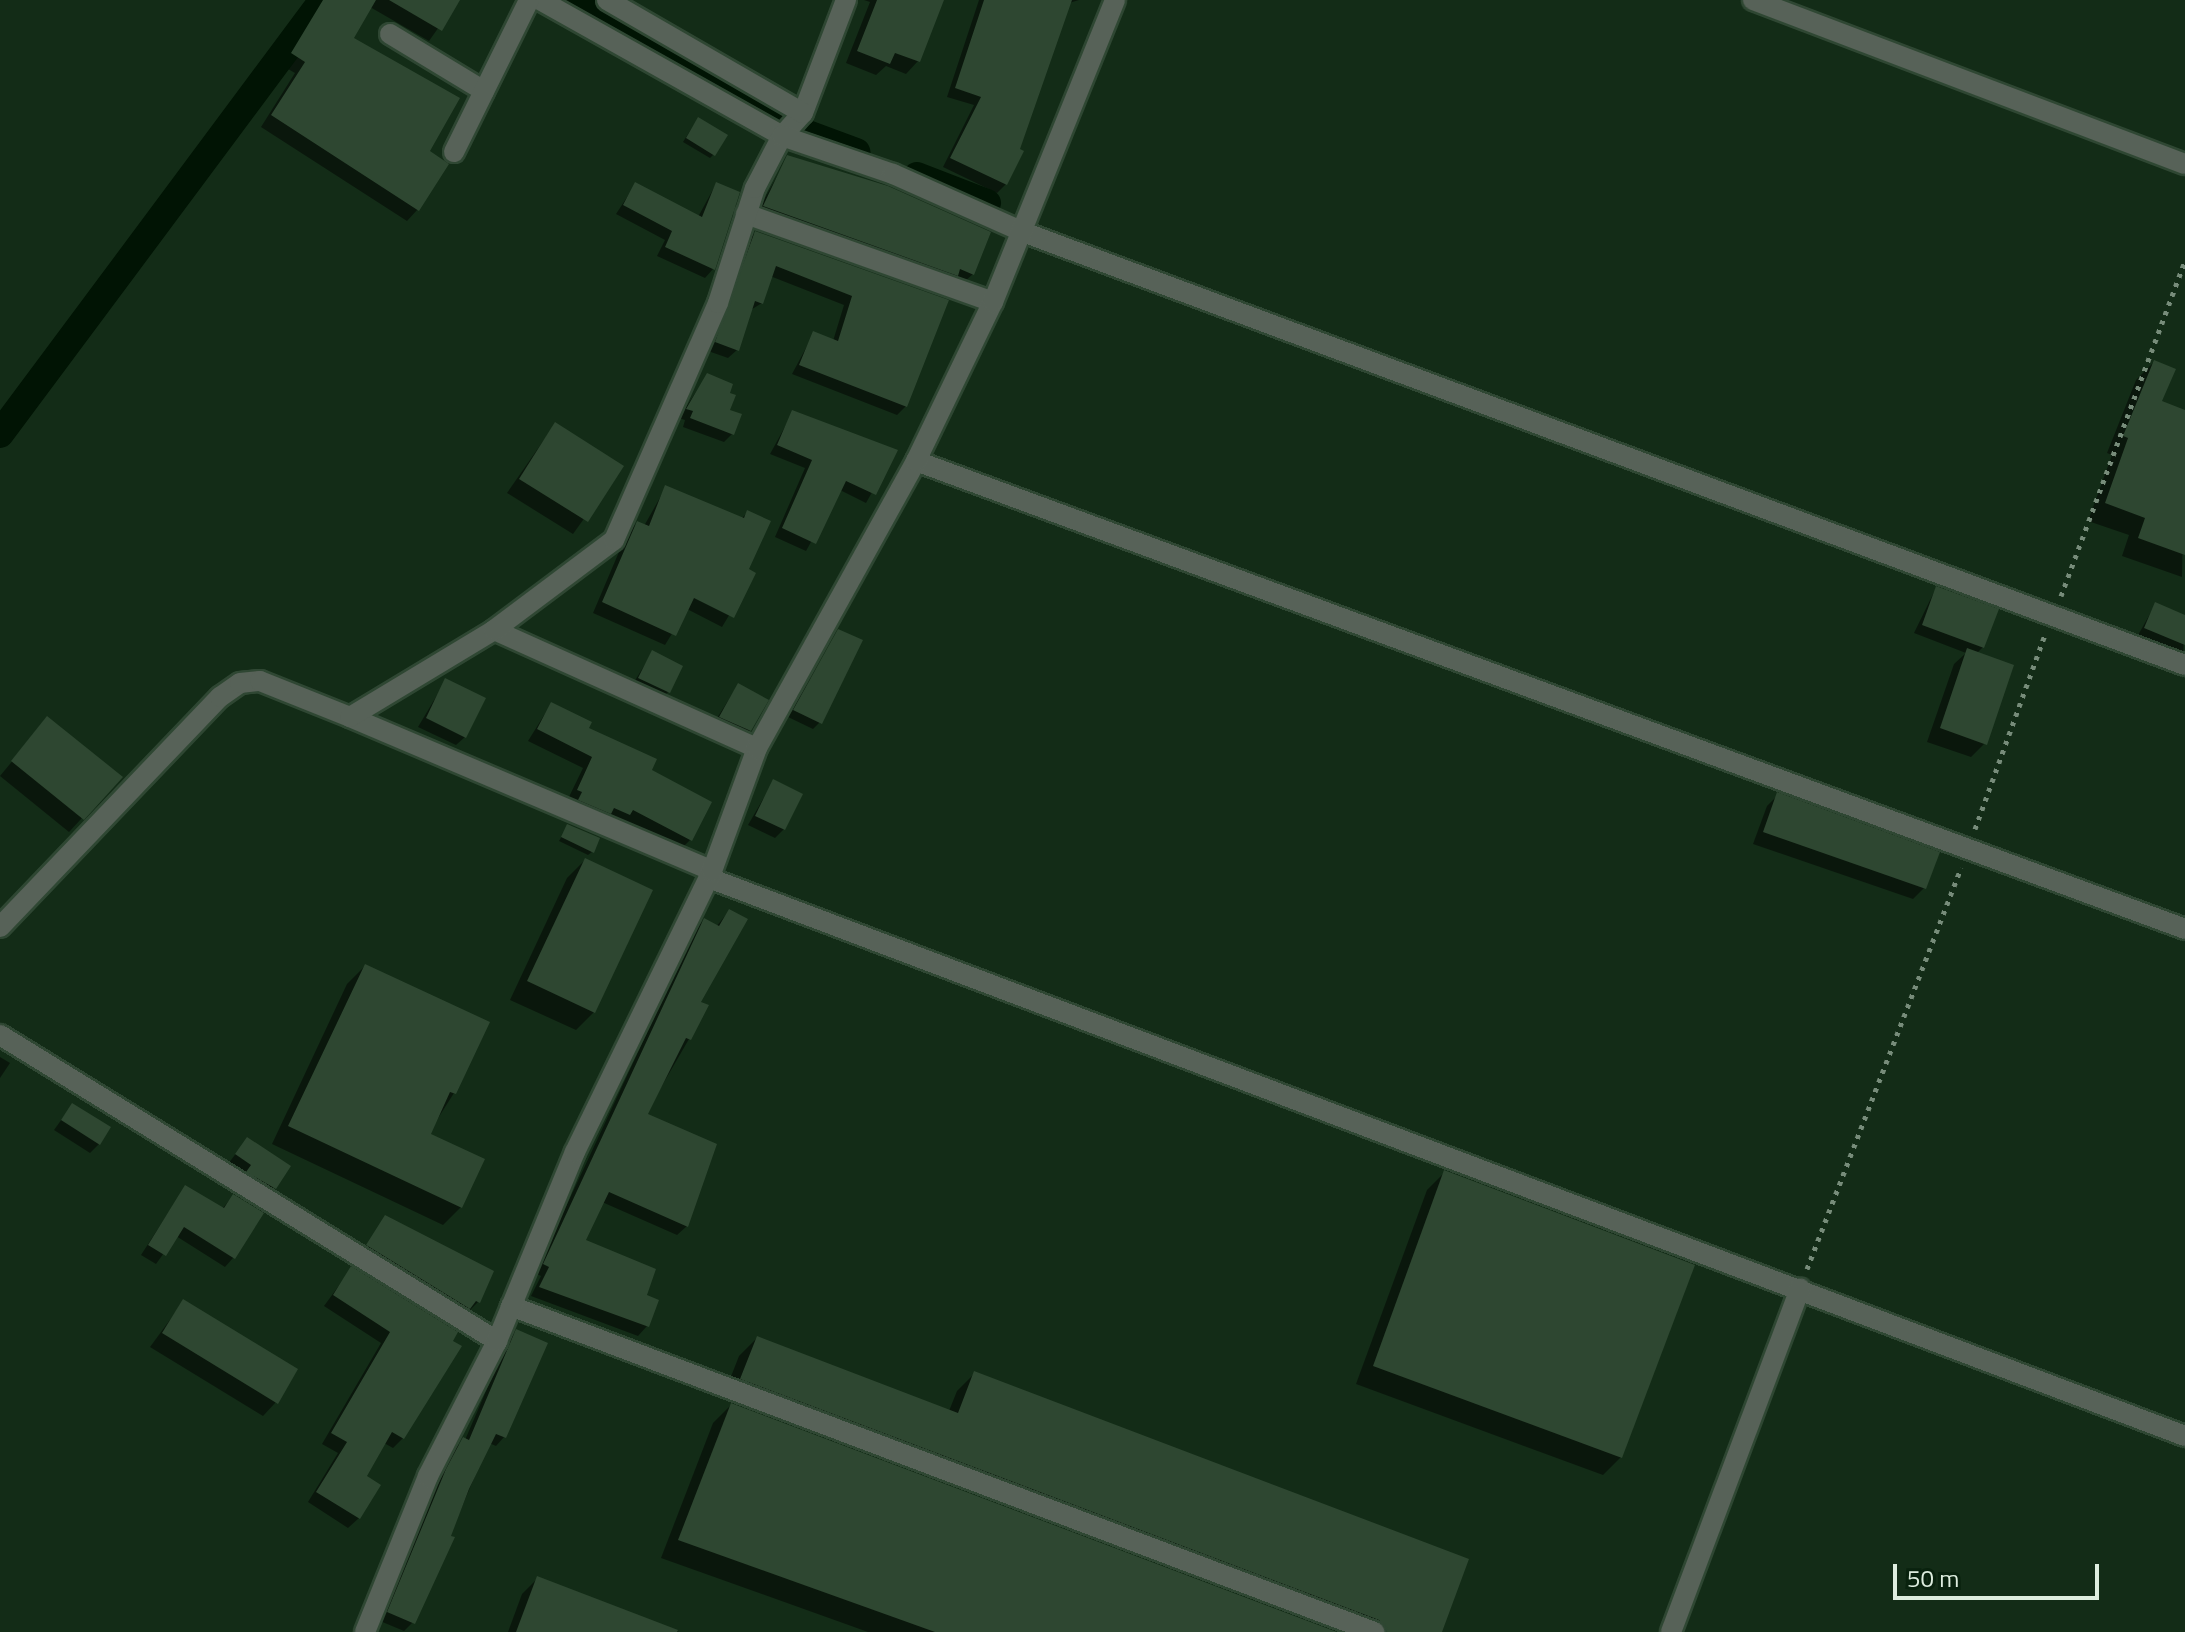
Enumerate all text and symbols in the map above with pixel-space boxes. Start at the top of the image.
scale bar [1897,1548,2103,1598]
text: 50 m [1907,1560,1959,1596]

